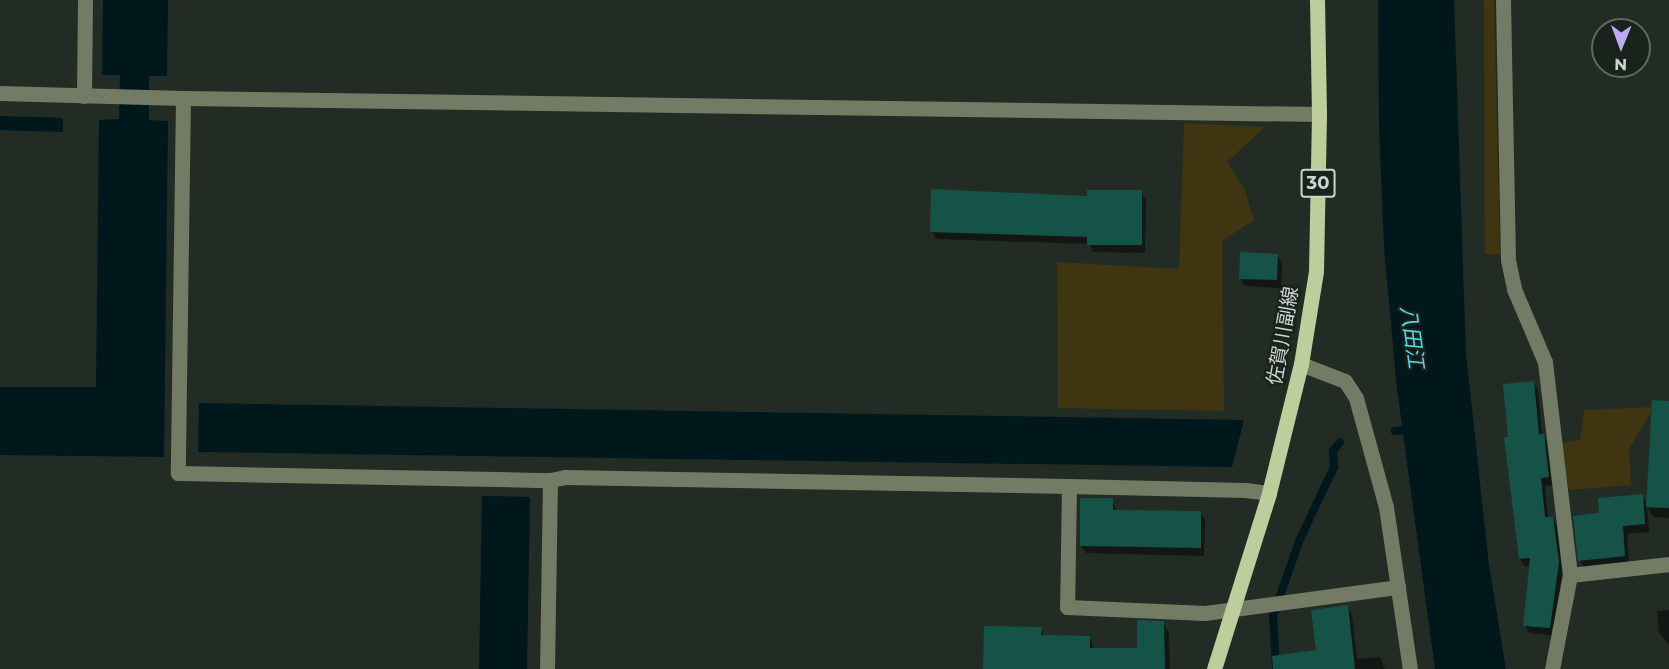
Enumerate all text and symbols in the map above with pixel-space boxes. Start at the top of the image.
north arrow [1591,18,1651,78]
text: N [1614,55,1627,74]
road number: 30 [1300,168,1336,198]
street label: 佐賀川副線 [1262,285,1304,387]
water label: 八田江 [1395,304,1429,370]

